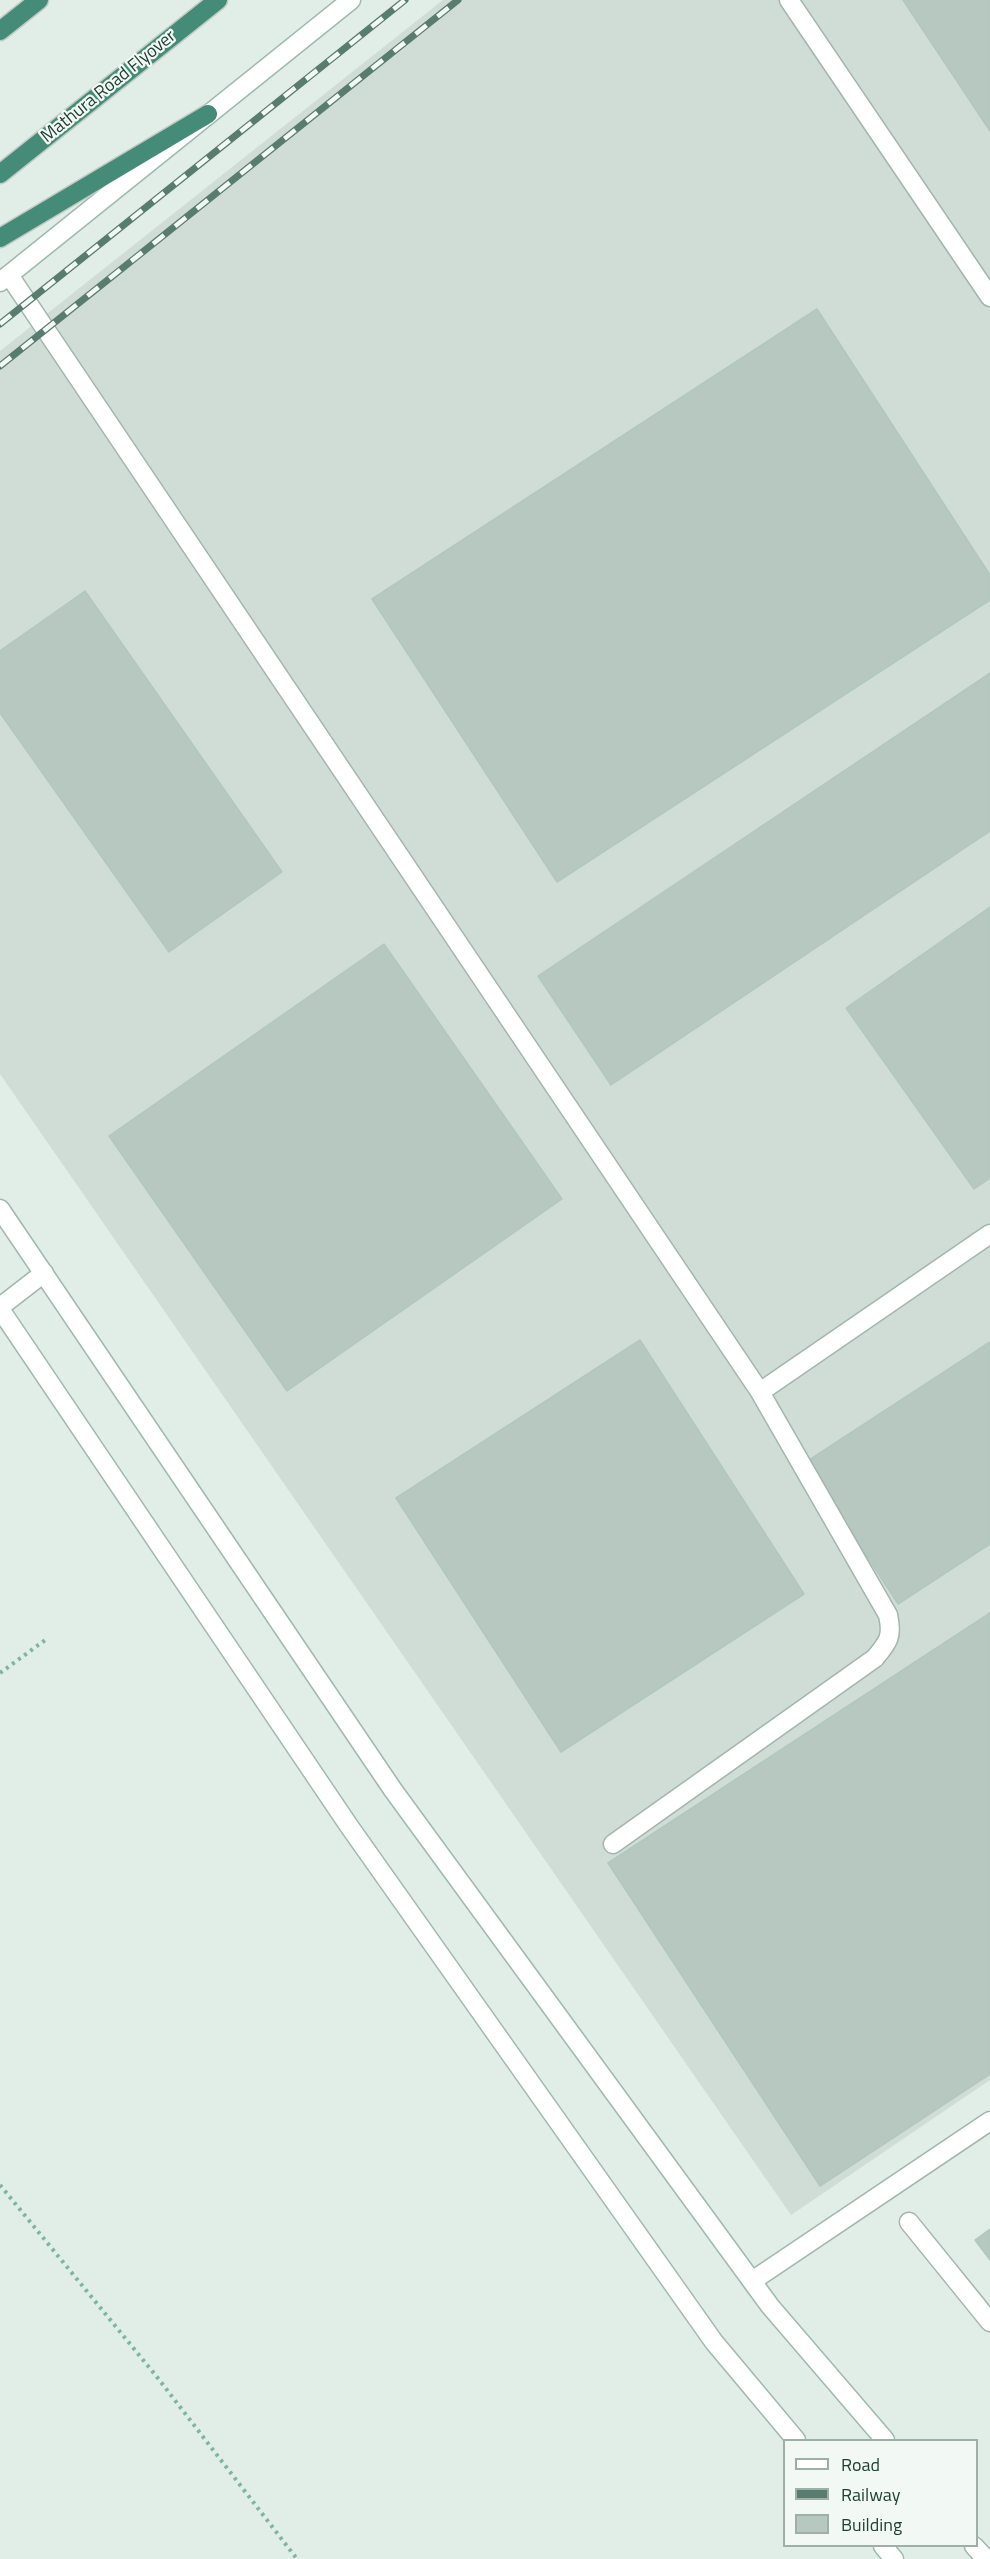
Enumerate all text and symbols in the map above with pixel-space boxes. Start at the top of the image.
street label: Mathura Road Flyover [37,26,181,148]
legend [783,2439,978,2547]
text: Road [841,2451,880,2478]
text: Railway [841,2481,900,2508]
text: Building [841,2511,902,2538]

